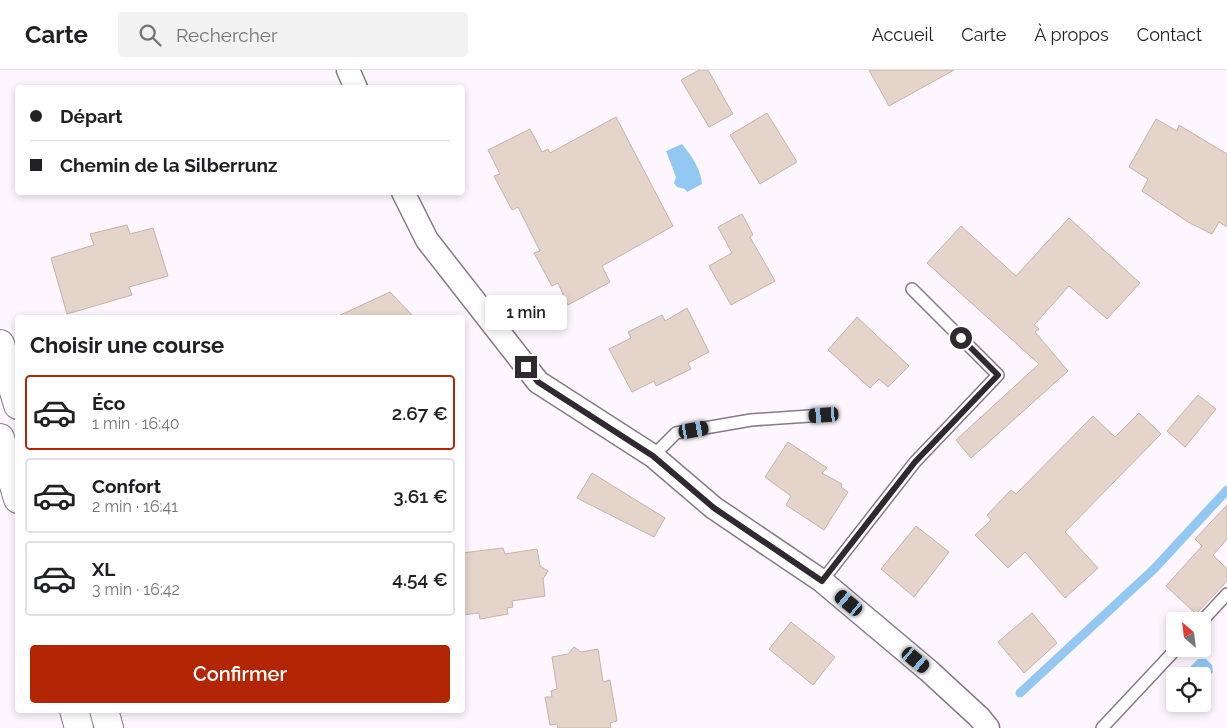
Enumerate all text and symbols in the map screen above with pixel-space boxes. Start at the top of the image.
search box [118,12,468,57]
text: Carte [25,20,88,49]
icon: search [136,21,164,49]
text: Rechercher [176,24,278,46]
text: Accueil [872,24,933,45]
text: Carte [961,24,1006,45]
text: À propos [1034,24,1109,45]
text: Contact [1137,24,1202,45]
text: Départ [60,105,123,127]
text: Chemin de la Silberrunz [60,154,277,176]
callout: 1 min [485,294,567,330]
text: 1 min [506,303,546,322]
route start [950,327,972,349]
text: Choisir une course [30,332,224,358]
route end [515,356,537,378]
icon: car [32,390,77,435]
text: Éco [92,392,125,414]
text: 2.67 € [392,402,448,424]
car [808,406,839,424]
text: 1 min · 16:40 [92,414,180,433]
car [677,420,710,440]
icon: car [32,473,77,518]
text: Confort [92,475,161,497]
text: 3.61 € [393,485,448,507]
text: 2 min · 16:41 [92,497,178,516]
icon: car [32,556,77,601]
text: XL [92,558,115,580]
text: 4.54 € [392,568,448,590]
text: 3 min · 16:42 [92,580,180,599]
car [832,588,865,618]
north arrow [1166,612,1211,658]
map controls [1166,612,1211,712]
button: Confirmer [30,645,450,703]
car [899,645,932,675]
button: locate [1166,667,1211,712]

